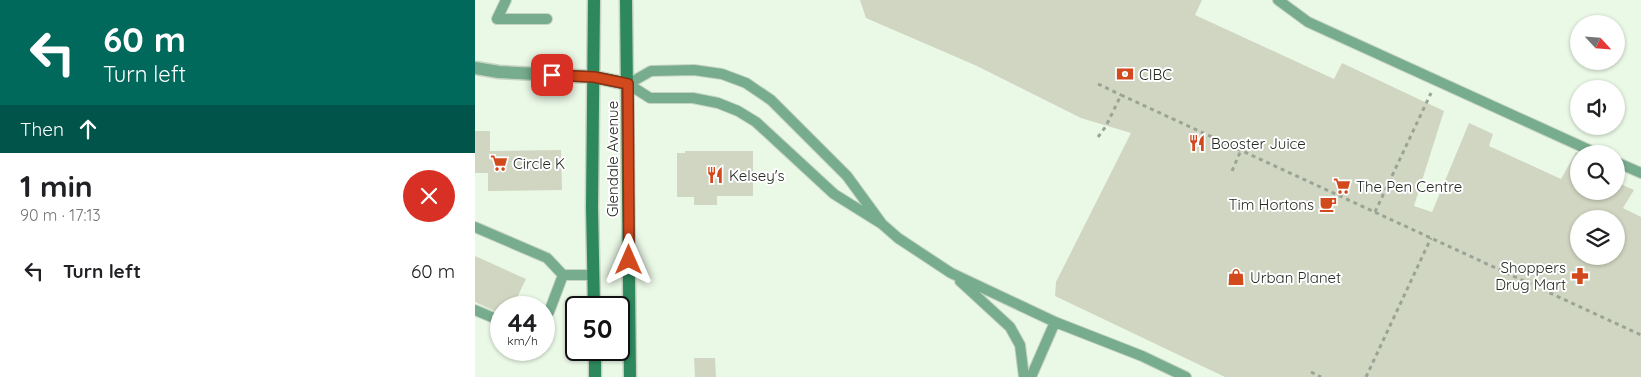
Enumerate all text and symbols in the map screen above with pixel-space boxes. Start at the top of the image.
north arrow [1570,15,1625,70]
map controls [1570,15,1625,265]
text: 60 m [103,17,186,61]
icon: left [20,20,85,85]
pin [531,54,573,96]
text: Turn left [103,60,186,88]
icon: arrive [538,61,566,89]
bank icon: CIBC [1115,64,1135,84]
place label: CIBC [1139,65,1172,84]
button: sound [1570,80,1625,135]
street label: Glendale Avenue [603,101,622,217]
icon: ahead [74,115,102,143]
text: Then [20,117,64,141]
restaurant icon: Booster Juice [1187,133,1207,153]
place label: Booster Juice [1211,134,1306,153]
button: search [1570,145,1625,200]
supermarket icon: Circle K [489,153,509,173]
place label: Circle K [513,154,565,173]
restaurant icon: Kelsey's [705,165,725,185]
place label: Kelsey's [729,166,785,185]
text: 1 min [20,167,93,205]
button: close [403,170,455,222]
supermarket icon: The Pen Centre [1332,176,1352,196]
place label: The Pen Centre [1356,177,1462,196]
cafe icon: Tim Hortons [1318,194,1338,214]
place label: Tim Hortons [1229,195,1314,214]
text: 90 m · 17:13 [20,205,101,225]
button: layers [1570,210,1625,265]
position arrow [602,233,654,285]
icon: left [20,257,48,285]
place label: Shoppers Drug Mart [1495,258,1566,294]
text: Turn left [63,259,141,283]
text: 60 m [411,259,455,283]
pharmacy icon: Shoppers Drug Mart [1570,266,1590,286]
shop icon: Urban Planet [1226,267,1246,287]
place label: Urban Planet [1250,268,1341,287]
speed limit sign: 50 [565,296,630,361]
text: 44 [508,307,537,338]
text: km/h [507,333,538,348]

